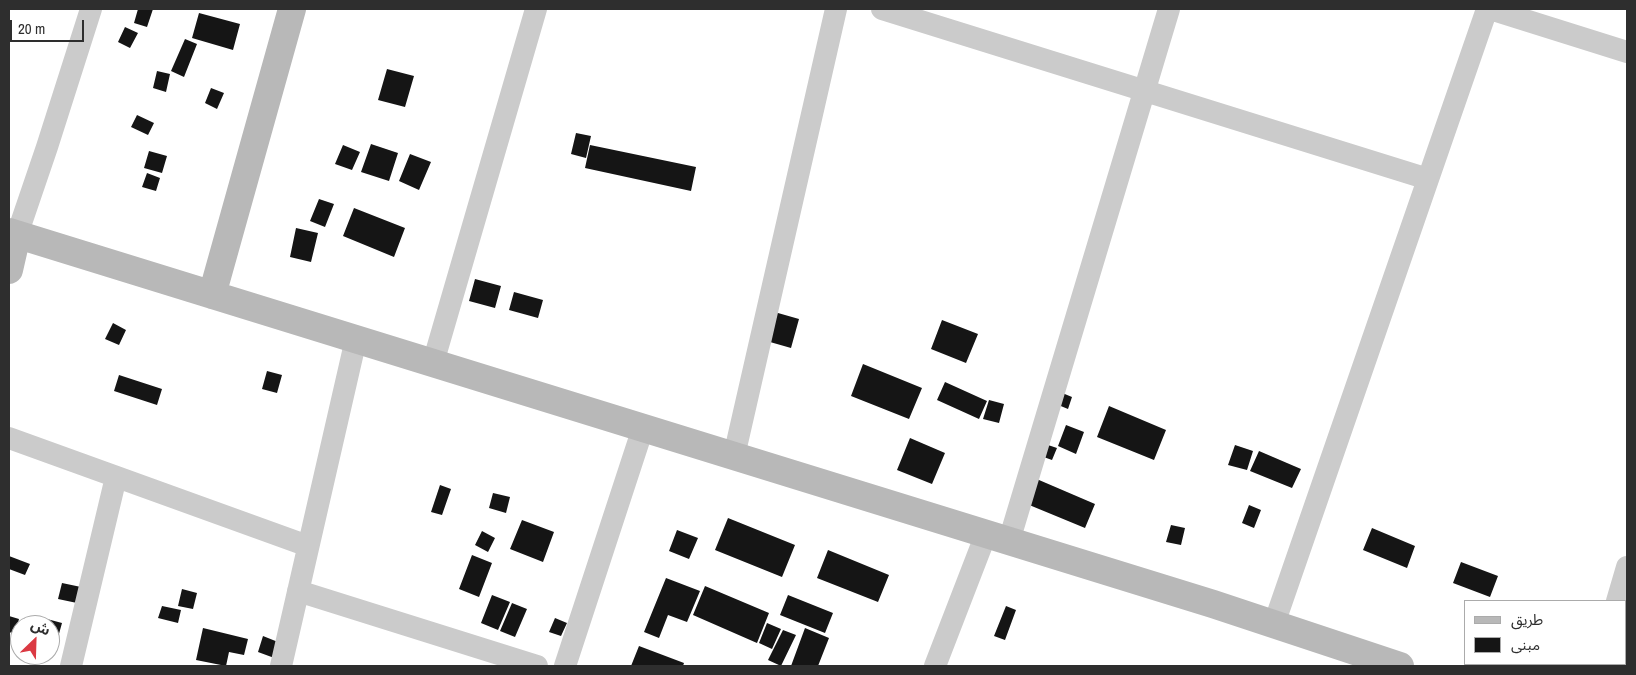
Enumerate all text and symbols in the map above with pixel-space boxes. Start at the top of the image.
scale bar [12,10,86,42]
text: 20 m [18,18,45,39]
legend [1464,600,1626,665]
text: طريق [1511,609,1543,630]
north arrow [10,615,60,665]
text: ش [28,615,53,639]
text: مبنى [1511,634,1540,655]

